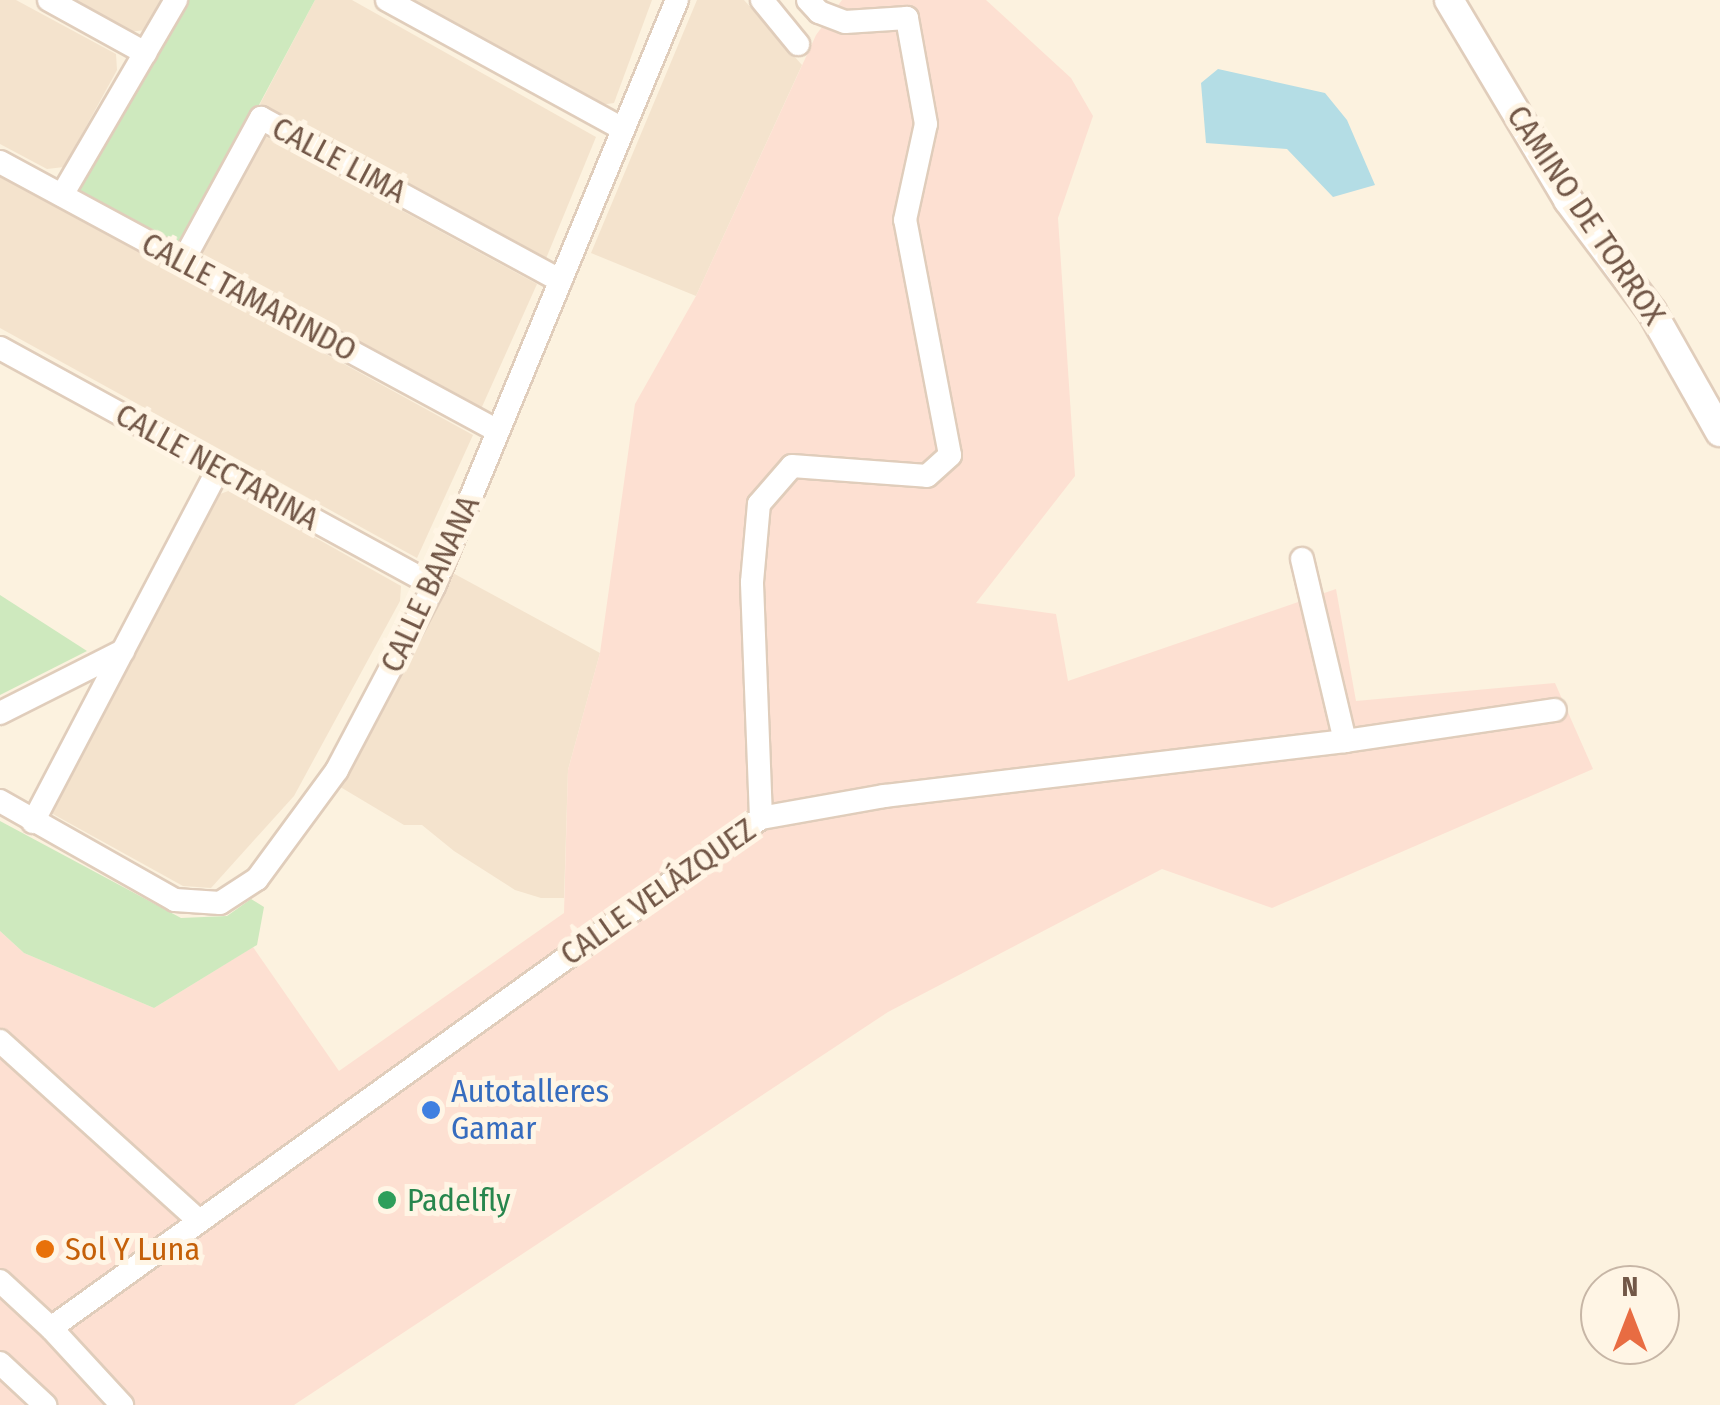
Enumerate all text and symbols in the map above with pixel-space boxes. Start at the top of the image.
street label: CAMINO DE TORROX [1498,98,1674,332]
street label: CALLE LIMA [265,109,413,211]
street label: CALLE TAMARINDO [135,224,363,370]
street label: CALLE NECTARINA [109,395,325,539]
street label: CALLE BANANA [372,489,488,679]
street label: CALLE VELÁZQUEZ [553,810,763,974]
place label: Autotalleres Gamar [451,1073,609,1148]
marker: Autotalleres Gamar [420,1099,442,1121]
place label: Padelfly [407,1181,511,1219]
marker: Padelfly [376,1189,398,1211]
place label: Sol Y Luna [65,1230,200,1268]
marker: Sol Y Luna [34,1238,56,1260]
north arrow [1580,1265,1680,1365]
text: N [1622,1270,1638,1303]

